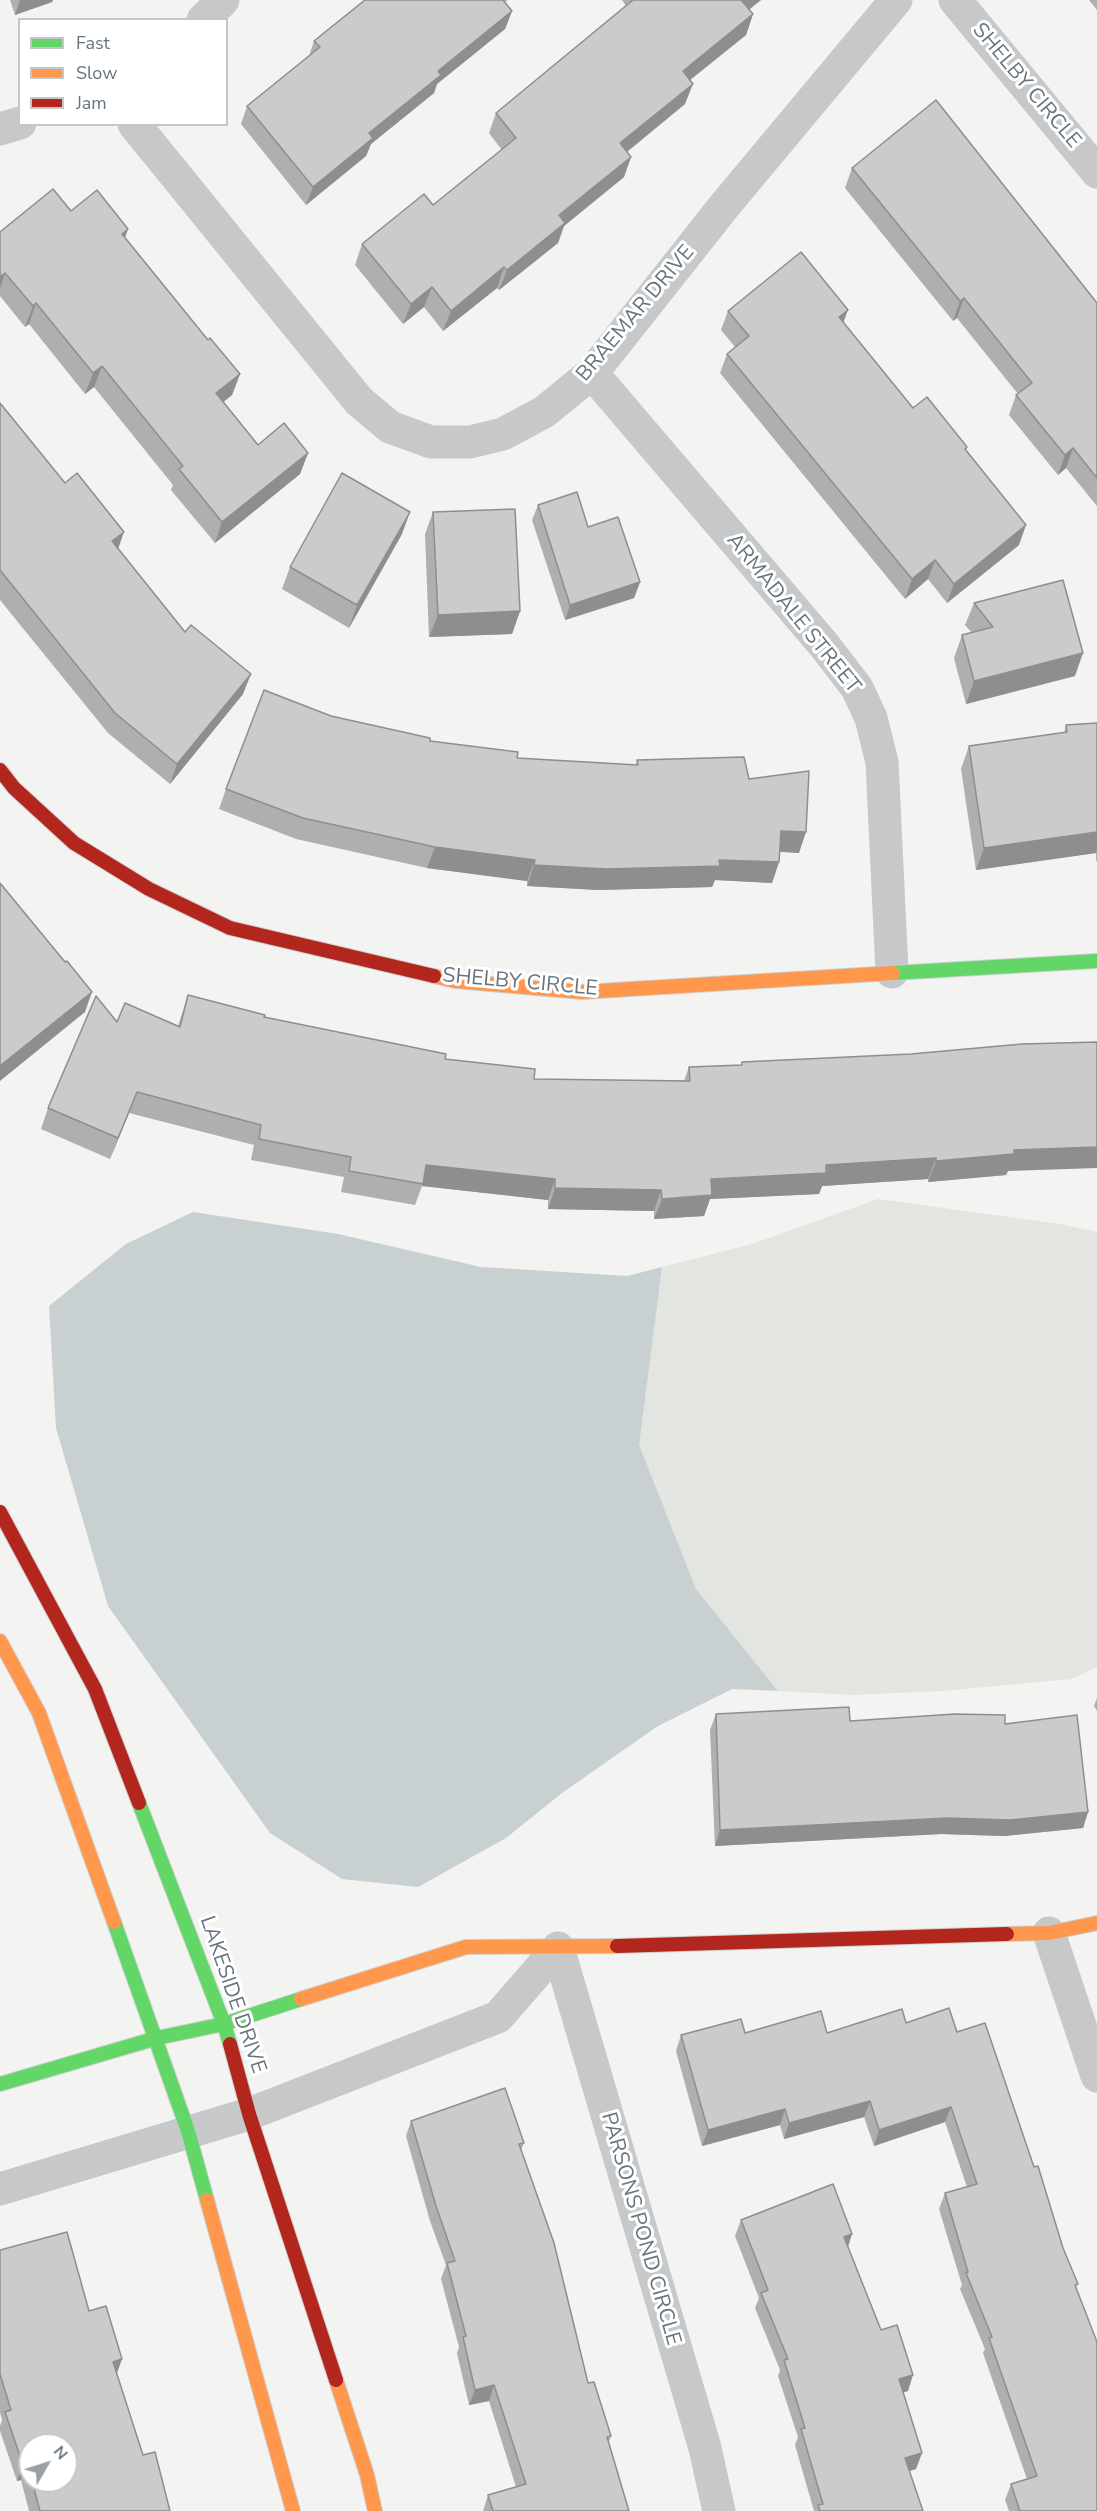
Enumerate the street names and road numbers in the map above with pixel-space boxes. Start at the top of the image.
street label: SHELBY CIRCLE [966,18,1086,154]
street label: BRAEMAR DRIVE [572,241,700,387]
street label: ARMADALE STREET [721,529,865,699]
street label: SHELBY CIRCLE [441,964,599,1002]
street label: LAKESIDE DRIVE [193,1913,271,2077]
street label: PARSONS POND CIRCLE [595,2110,685,2348]

